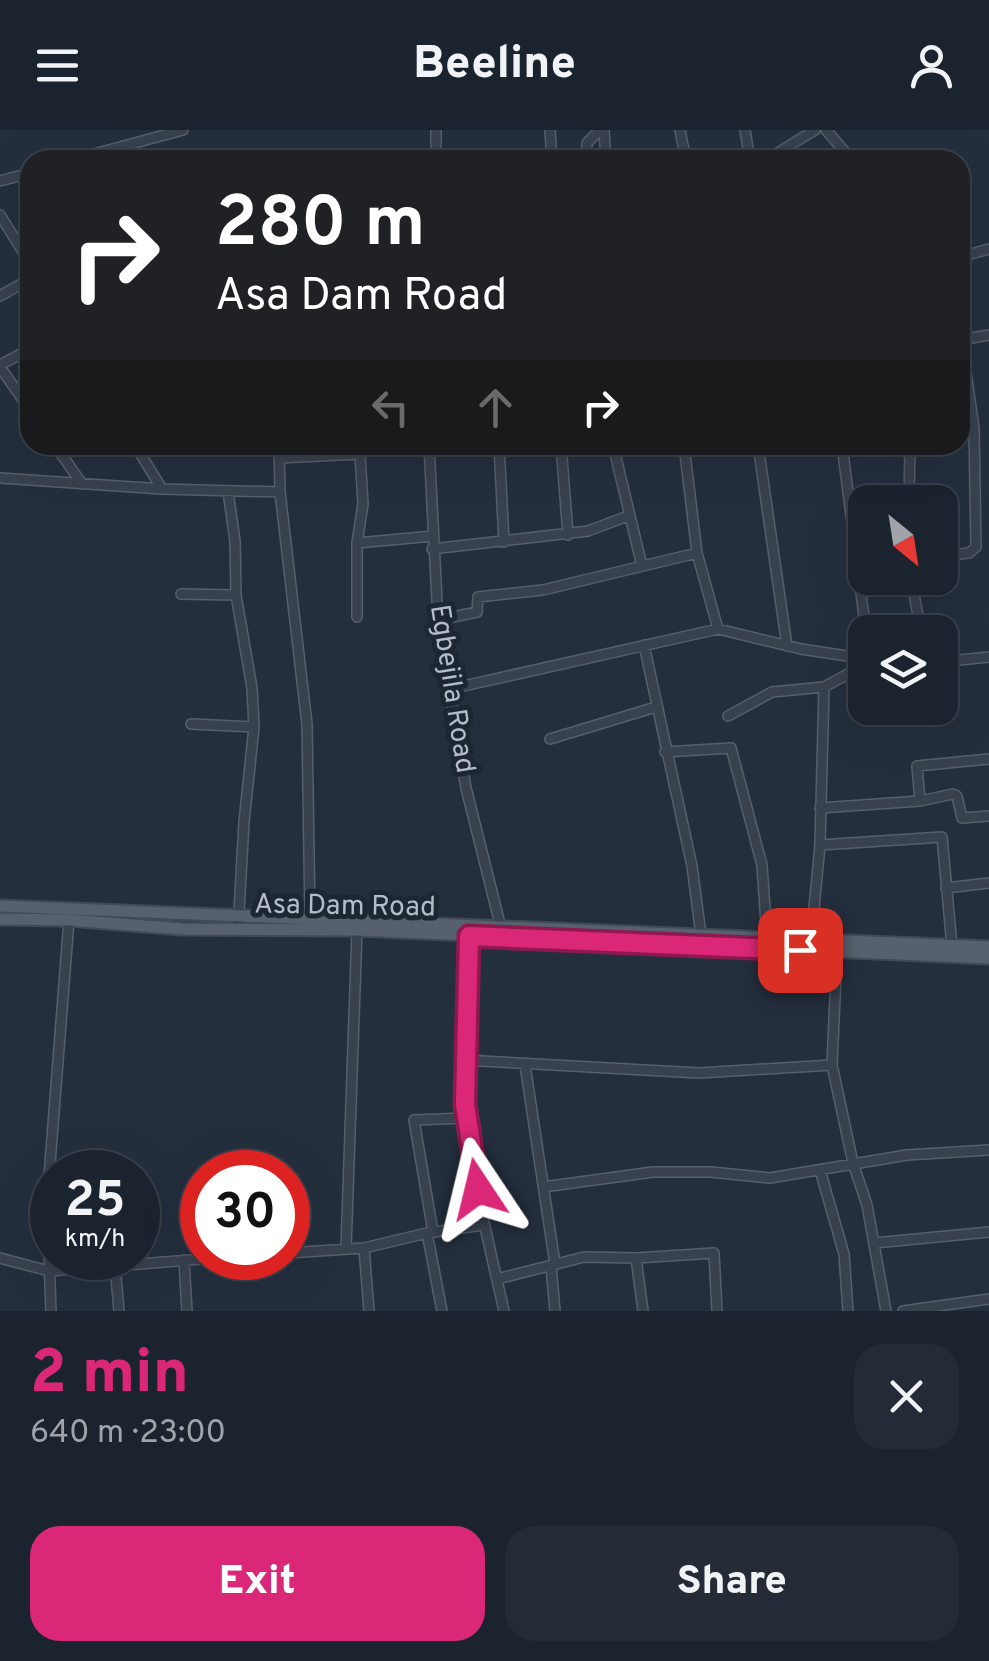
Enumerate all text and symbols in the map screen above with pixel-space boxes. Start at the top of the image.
text: Beeline [413,37,576,94]
icon: menu [30,38,85,93]
icon: person [904,38,959,93]
text: 280 m [215,182,426,271]
icon: right [50,190,180,320]
text: Asa Dam Road [215,269,507,326]
icon: left [363,380,418,435]
icon: ahead [468,380,523,435]
icon: right [573,380,628,435]
north arrow [848,485,958,595]
map controls [848,485,958,725]
street label: Egbejila Road [420,602,482,776]
button: layers [848,615,958,725]
street label: Asa Dam Road [254,887,436,927]
pin [758,908,843,993]
icon: arrive [773,923,828,978]
position arrow [426,1137,530,1241]
speed limit sign: 30 [180,1150,310,1280]
text: 25 [64,1171,126,1234]
text: km/h [65,1224,125,1256]
text: 2 min [30,1338,189,1414]
button: close [854,1344,959,1449]
text: 640 m · 23:00 [30,1414,226,1454]
button: Exit [30,1526,485,1641]
button: Share [505,1526,959,1641]

